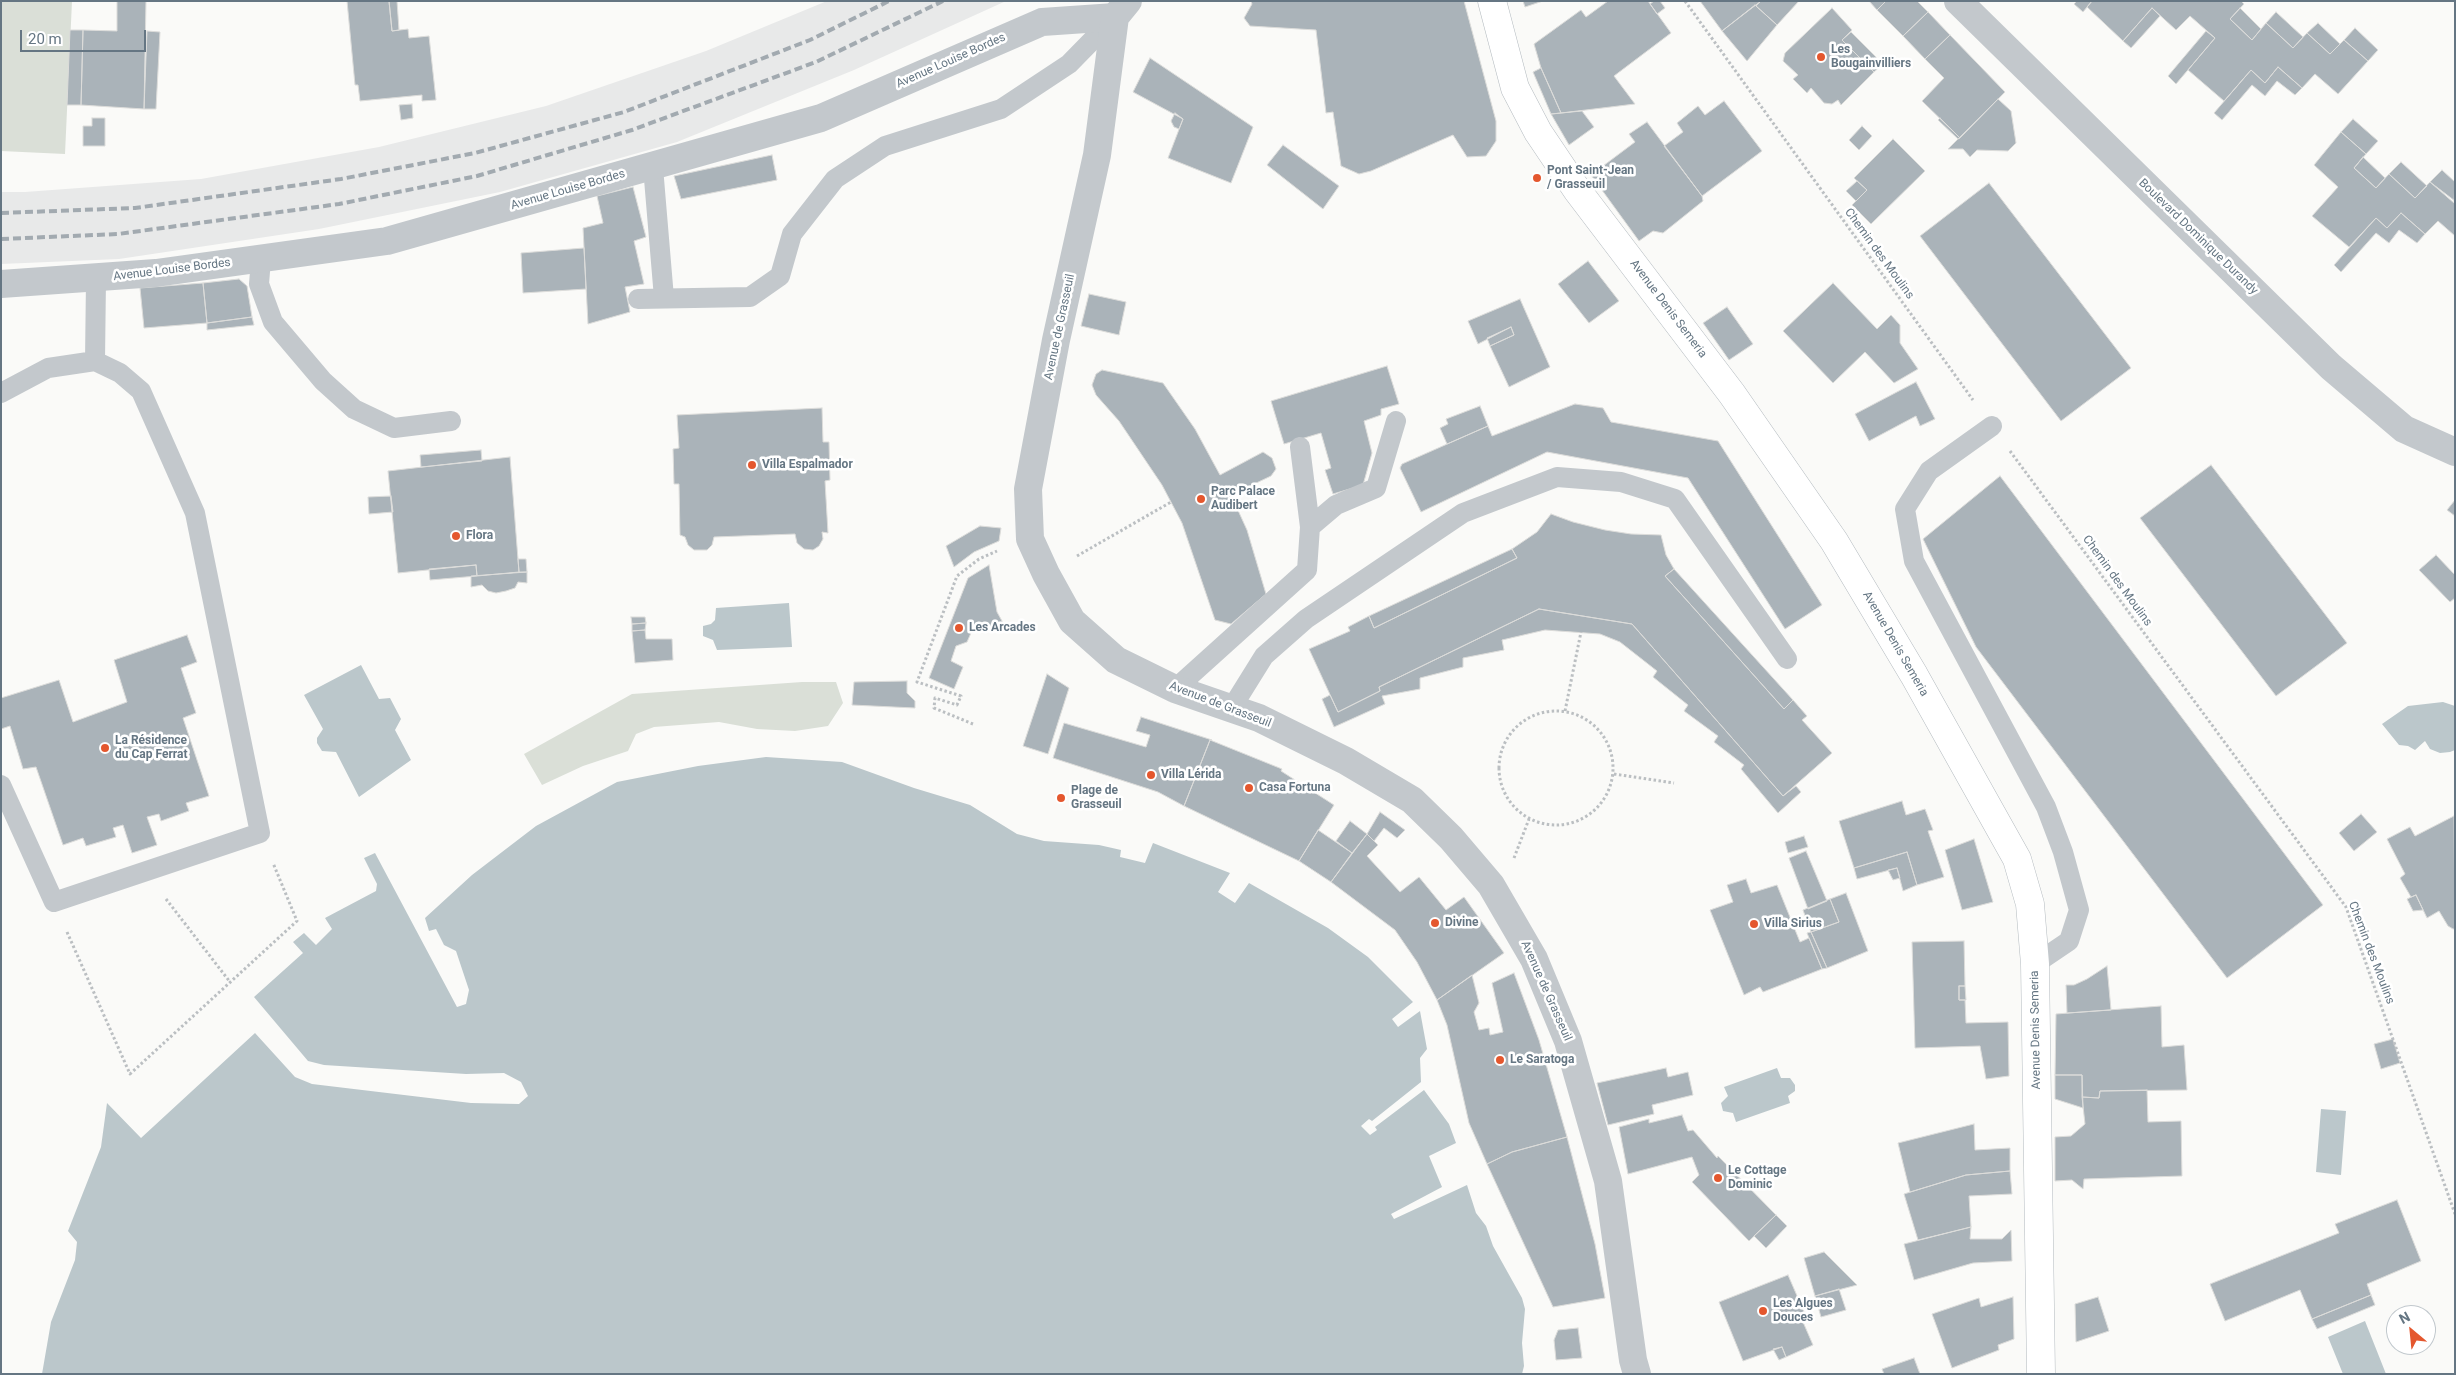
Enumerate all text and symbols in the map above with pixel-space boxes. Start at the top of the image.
scale bar [22,20,149,52]
text: 20 m [28,30,62,48]
street label: Avenue Louise Bordes [894,30,1008,92]
place label: Les Bougainvilliers [1831,43,1911,71]
marker: Les Bougainvilliers [1815,51,1827,63]
place label: Pont Saint-Jean / Grasseuil [1547,164,1634,192]
street label: Avenue Louise Bordes [509,167,627,213]
marker: Pont Saint-Jean / Grasseuil [1531,172,1543,184]
street label: Boulevard Dominique Durandy [2135,176,2261,298]
street label: Chemin des Moulins [1841,206,1917,302]
street label: Avenue Louise Bordes [112,256,232,284]
street label: Avenue Denis Semeria [1626,257,1710,361]
street label: Avenue de Grasseuil [1042,273,1078,381]
place label: Villa Espalmador [762,458,853,472]
marker: Villa Espalmador [746,459,758,471]
place label: Parc Palace Audibert [1211,485,1275,513]
marker: Parc Palace Audibert [1195,493,1207,505]
place label: Flora [466,529,493,543]
marker: Flora [450,530,462,542]
street label: Chemin des Moulins [2079,533,2155,629]
street label: Avenue Denis Semeria [1859,589,1931,699]
place label: Les Arcades [969,621,1036,635]
marker: Les Arcades [953,622,965,634]
street label: Avenue de Grasseuil [1167,679,1273,731]
place label: La Résidence du Cap Ferrat [115,734,187,762]
marker: La Résidence du Cap Ferrat [99,742,111,754]
place label: Villa Lérida [1161,768,1221,782]
marker: Villa Lérida [1145,769,1157,781]
place label: Casa Fortuna [1259,781,1331,795]
marker: Casa Fortuna [1243,782,1255,794]
place label: Plage de Grasseuil [1071,784,1122,812]
marker: Plage de Grasseuil [1055,792,1067,804]
street label: Chemin des Moulins [2345,900,2397,1006]
place label: Divine [1445,916,1478,930]
marker: Divine [1429,917,1441,929]
place label: Villa Sirius [1764,917,1822,931]
marker: Villa Sirius [1748,918,1760,930]
street label: Avenue de Grasseuil [1517,939,1575,1043]
street label: Avenue Denis Semeria [2028,970,2044,1090]
place label: Le Saratoga [1510,1053,1574,1067]
marker: Le Saratoga [1494,1054,1506,1066]
place label: Le Cottage Dominic [1728,1164,1786,1192]
marker: Le Cottage Dominic [1712,1172,1724,1184]
place label: Les Algues Douces [1773,1297,1833,1325]
marker: Les Algues Douces [1757,1305,1769,1317]
north arrow [2386,1305,2436,1355]
text: N [2396,1308,2413,1327]

